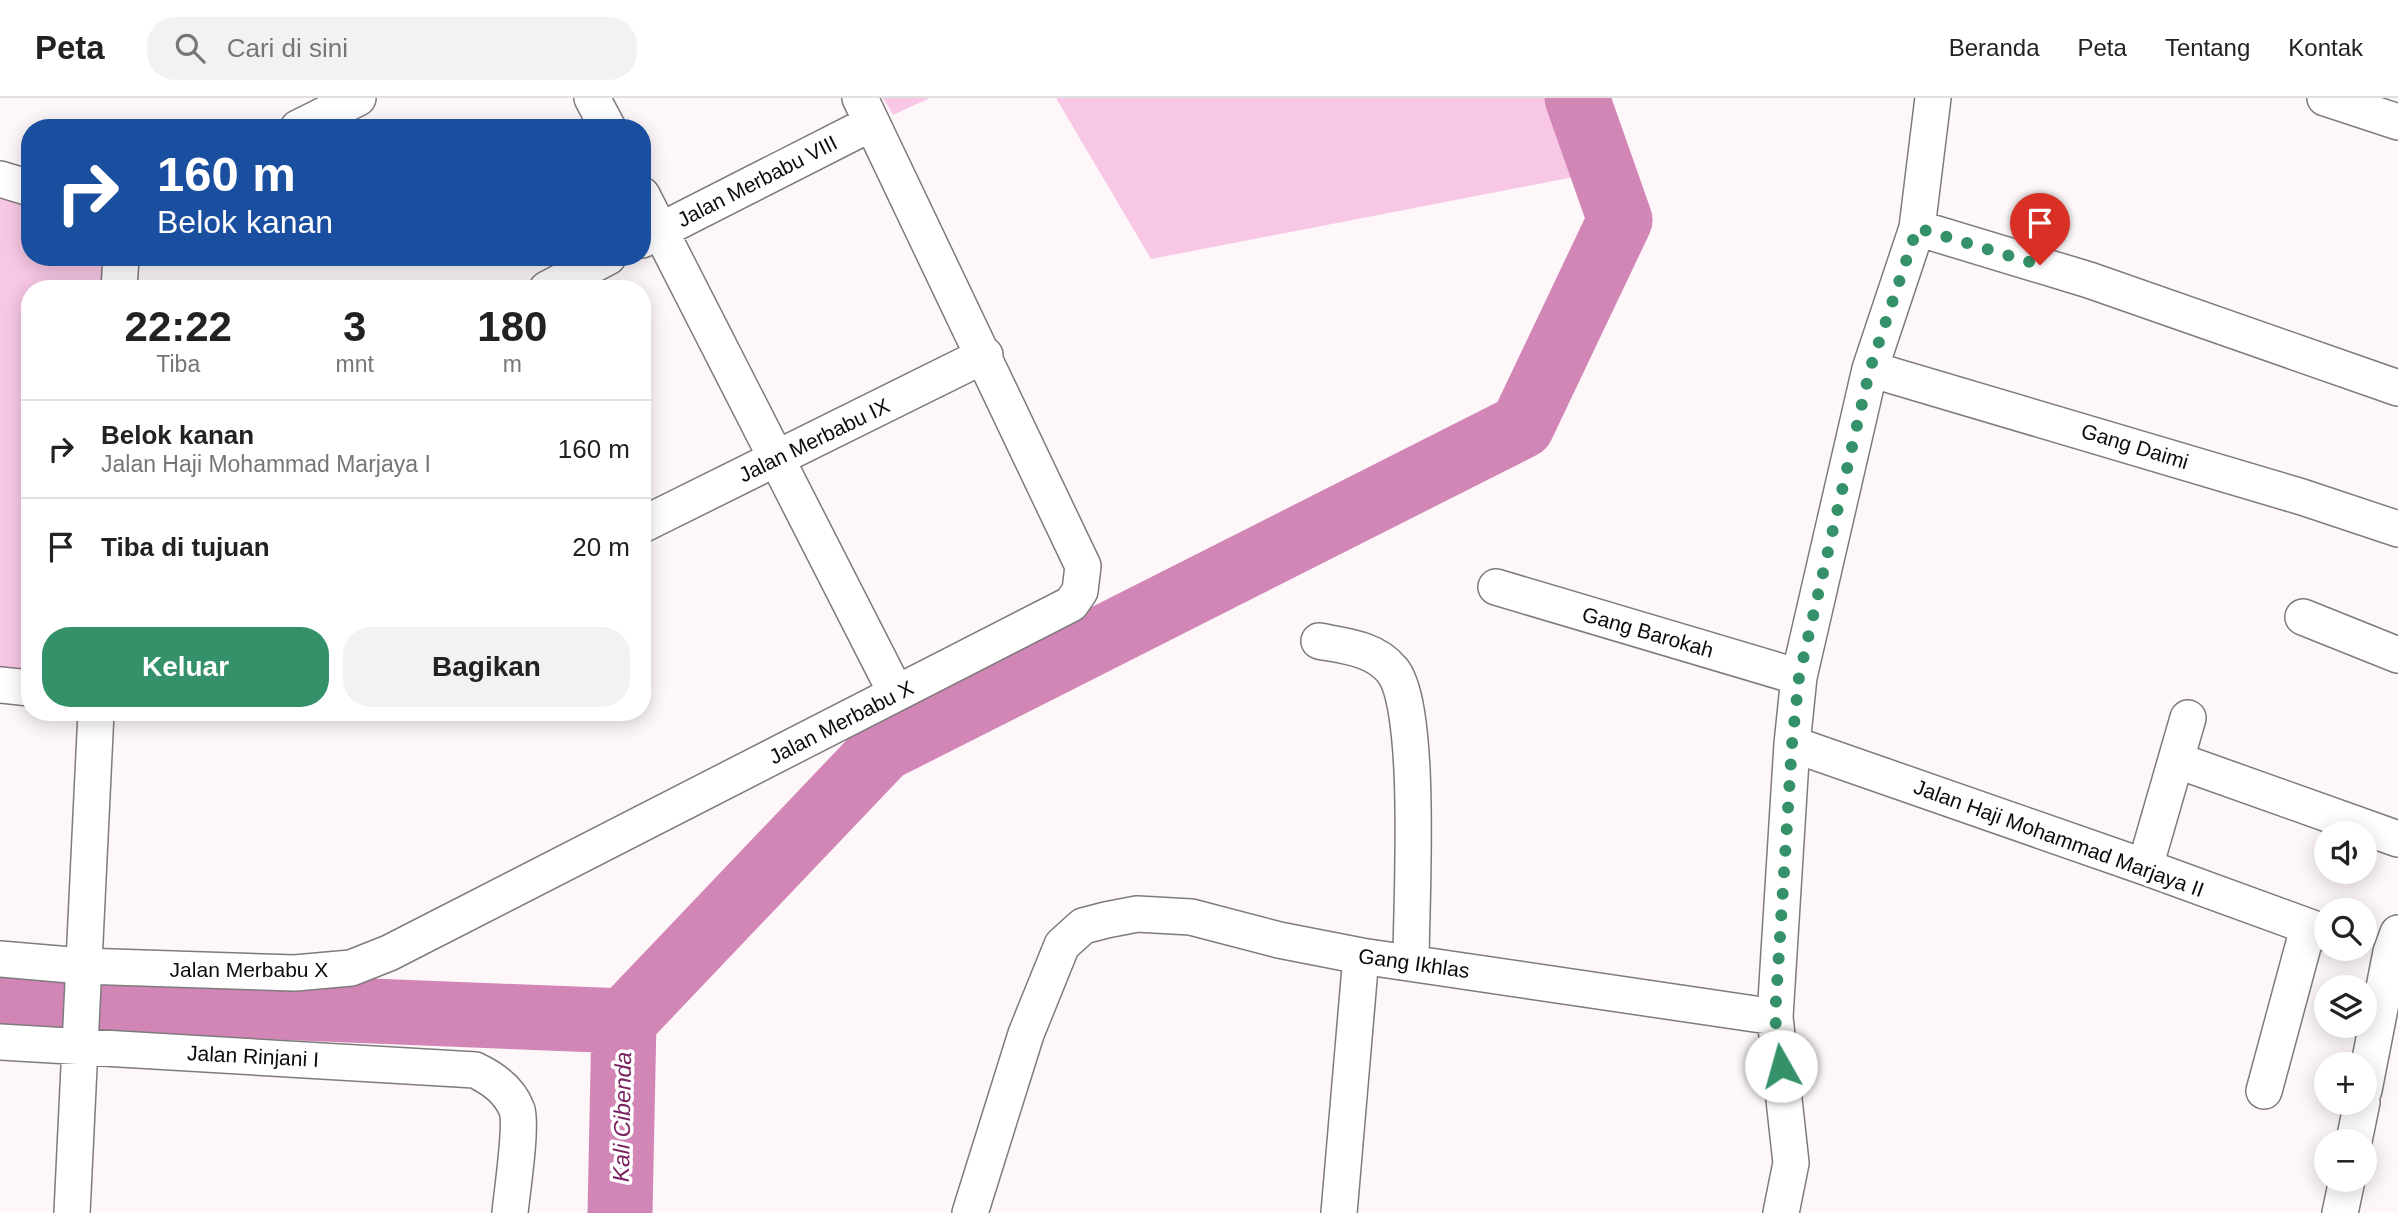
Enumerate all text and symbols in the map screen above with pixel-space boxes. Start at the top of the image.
search box [147,17,637,80]
text: Peta [35,29,105,66]
icon: search [171,29,209,67]
text: Cari di sini [227,33,348,63]
text: Beranda [1949,34,2040,61]
text: Peta [2078,34,2127,61]
text: Tentang [2165,34,2250,61]
text: Kontak [2288,34,2363,61]
street label: Jalan Merbabu VIII [673,131,841,231]
icon: right [42,147,133,238]
text: 160 m [157,147,296,201]
pin [2010,193,2070,265]
text: Belok kanan [157,204,333,240]
icon: arrive [2021,204,2059,242]
text: 22:22 [125,303,232,350]
text: 3 [343,303,366,350]
text: 180 [477,303,547,350]
text: Tiba [156,351,200,377]
text: mnt [335,351,374,377]
text: m [503,351,522,377]
street label: Jalan Merbabu IX [735,394,893,486]
street label: Gang Daimi [2079,419,2191,473]
text: Belok kanan [101,420,254,450]
icon: right [42,430,80,468]
text: 160 m [558,434,630,464]
text: Jalan Haji Mohammad Marjaya I [101,451,431,477]
icon: arrive [42,528,80,566]
text: Tiba di tujuan [101,532,270,562]
text: 20 m [572,532,630,562]
street label: Gang Barokah [1580,602,1716,662]
button: Keluar [42,627,329,707]
button: Bagikan [343,627,630,707]
street label: Jalan Merbabu X [765,676,917,768]
street label: Jalan Haji Mohammad Marjaya II [1911,775,2207,901]
map controls [2314,821,2377,1192]
button: sound [2314,821,2377,884]
button: search [2314,898,2377,961]
street label: Gang Ikhlas [1357,944,1471,982]
street label: Jalan Merbabu X [170,958,328,981]
button: layers [2314,975,2377,1038]
position arrow [1744,1029,1818,1103]
street label: Jalan Rinjani I [187,1041,319,1071]
water label: Kali Cibenda [608,1052,636,1182]
button: + [2314,1052,2377,1115]
button: − [2314,1129,2377,1192]

